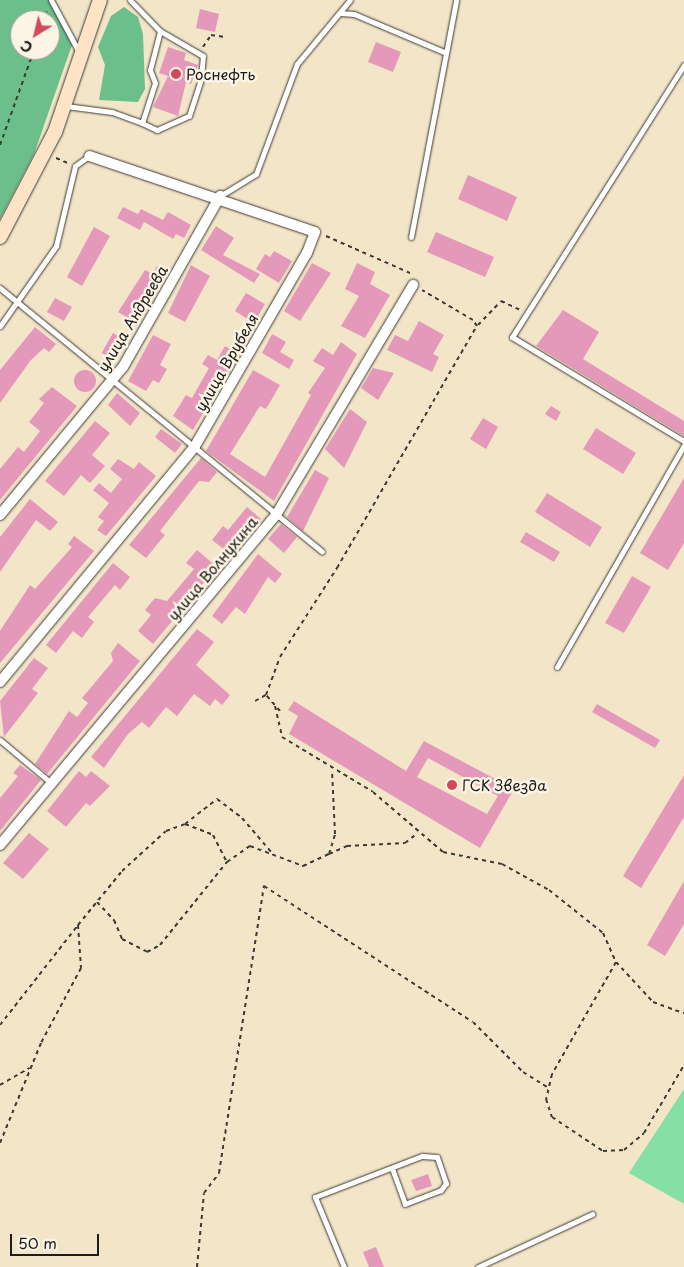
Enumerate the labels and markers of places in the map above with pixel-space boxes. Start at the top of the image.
place label: Роснефть [186,65,255,83]
marker: Роснефть [170,68,182,80]
place label: ГСК Звезда [462,776,548,794]
marker: ГСК Звезда [446,779,458,791]

